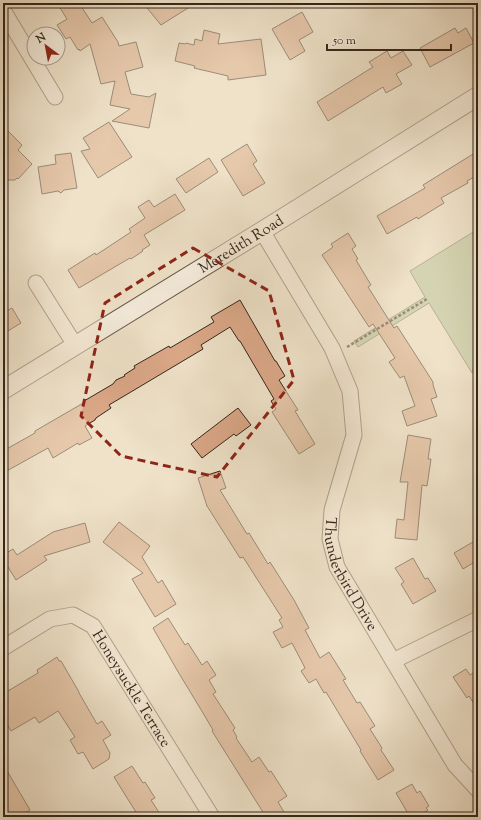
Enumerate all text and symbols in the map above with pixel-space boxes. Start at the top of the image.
north arrow [26,26,66,66]
scale bar [327,26,451,52]
text: N [32,29,49,48]
text: 50 m [332,32,356,50]
street label: Meredith Road [195,211,289,280]
street label: Thunderbird Drive [318,516,382,635]
street label: Honeysuckle Terrace [86,627,175,752]

